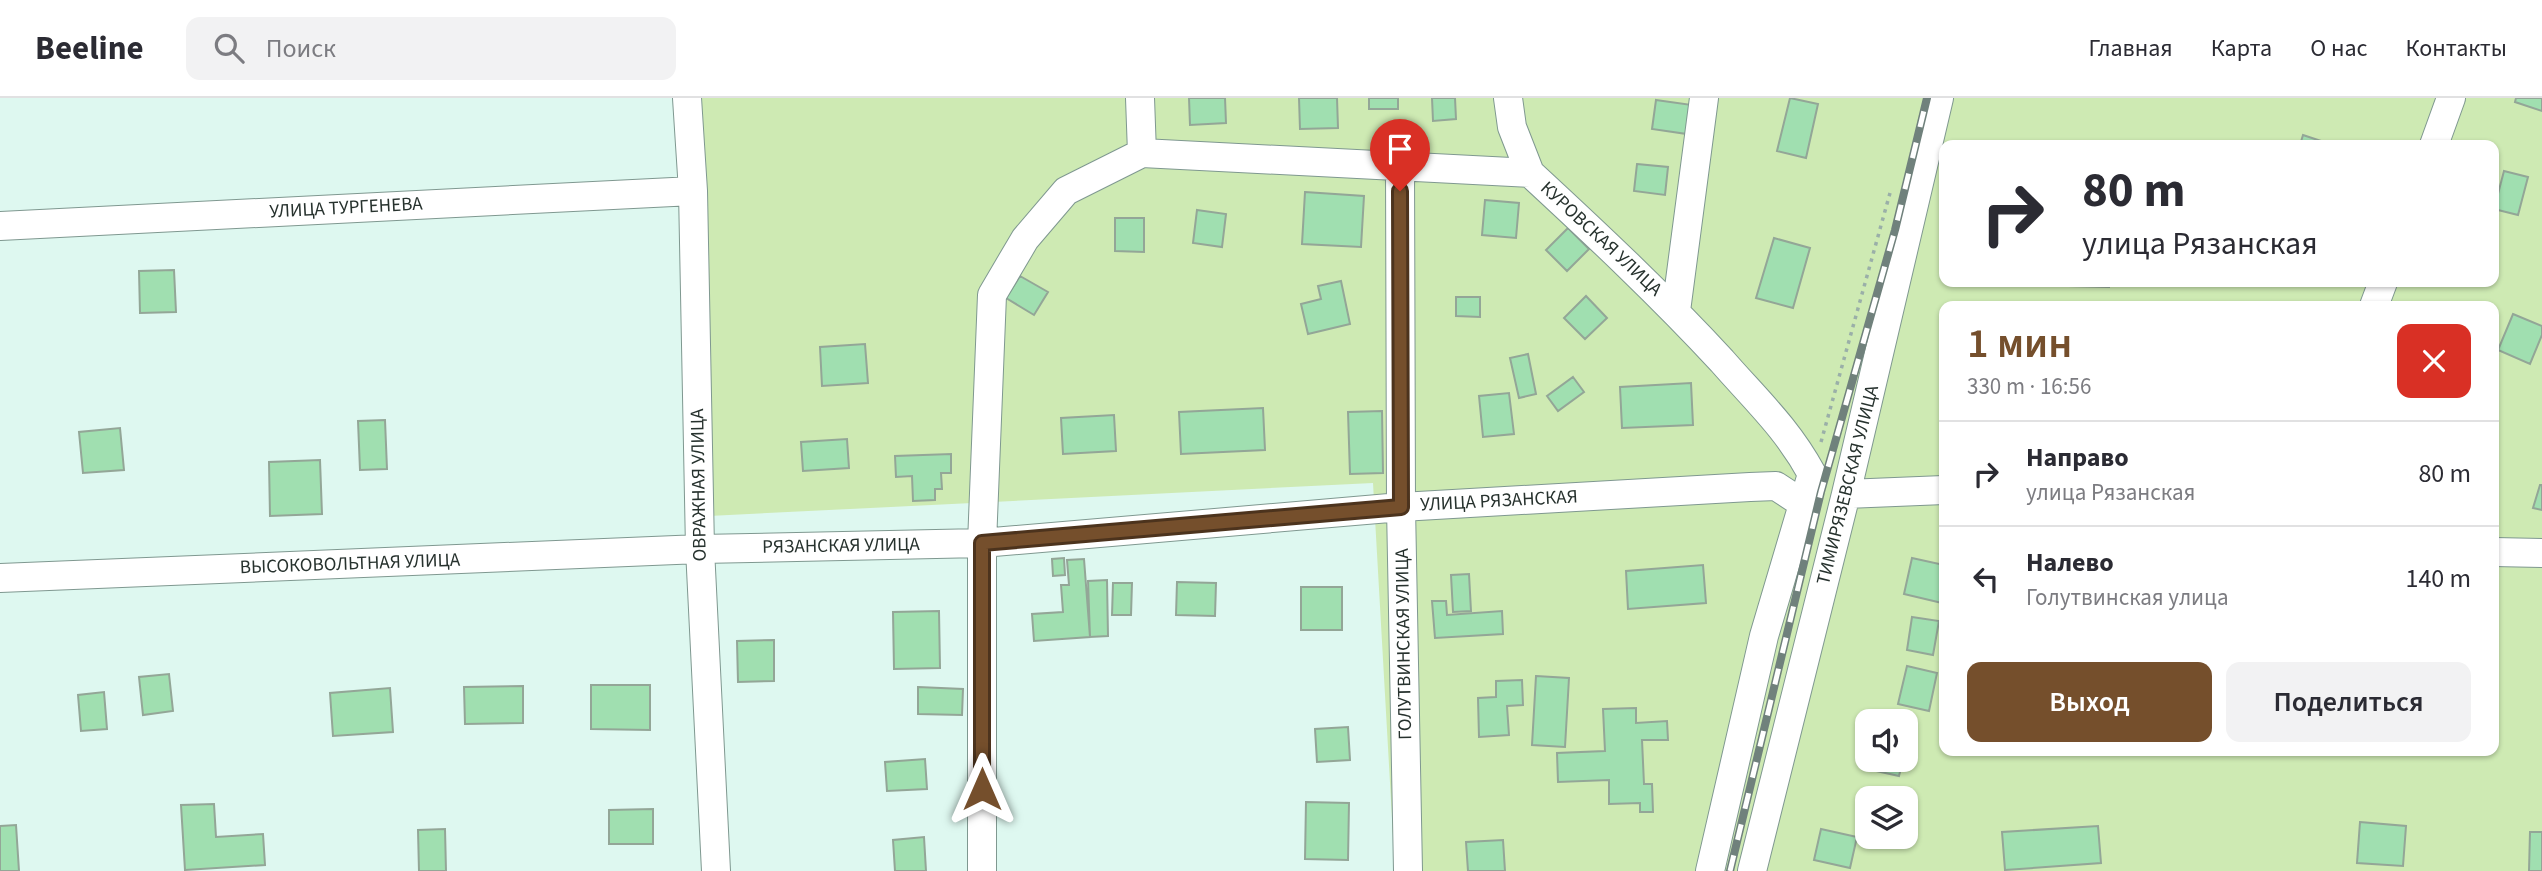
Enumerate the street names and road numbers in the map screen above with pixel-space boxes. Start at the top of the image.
street label: КУРОВСКАЯ УЛИЦА [1534,175,1668,303]
street label: УЛИЦА ТУРГЕНЕВА [269,190,424,225]
street label: ТИМИРЯЗЕВСКАЯ УЛИЦА [1810,382,1886,588]
street label: ОВРАЖНАЯ УЛИЦА [684,408,714,562]
street label: УЛИЦА РЯЗАНСКАЯ [1420,483,1578,519]
street label: РЯЗАНСКАЯ УЛИЦА [762,531,921,561]
street label: ВЫСОКОВОЛЬТНАЯ УЛИЦА [239,547,461,581]
street label: ГОЛУТВИНСКАЯ УЛИЦА [1389,547,1419,740]

